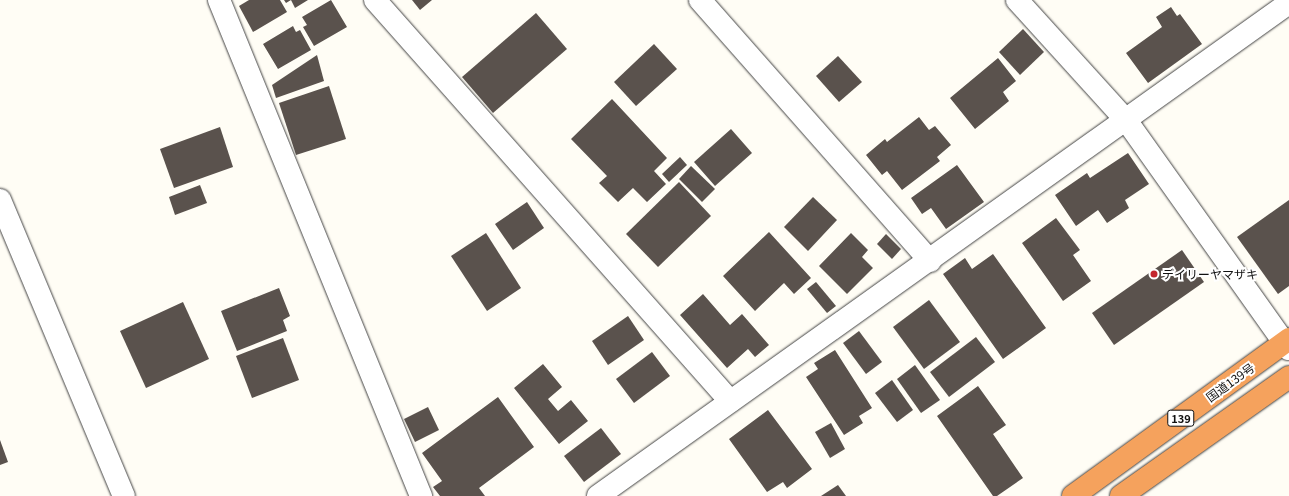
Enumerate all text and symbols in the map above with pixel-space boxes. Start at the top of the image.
place label: デイリーヤマザキ [1162,267,1258,281]
marker: デイリーヤマザキ [1149,269,1159,279]
street label: 国道139号 [1203,360,1257,404]
road number: 139 [1167,409,1195,427]

